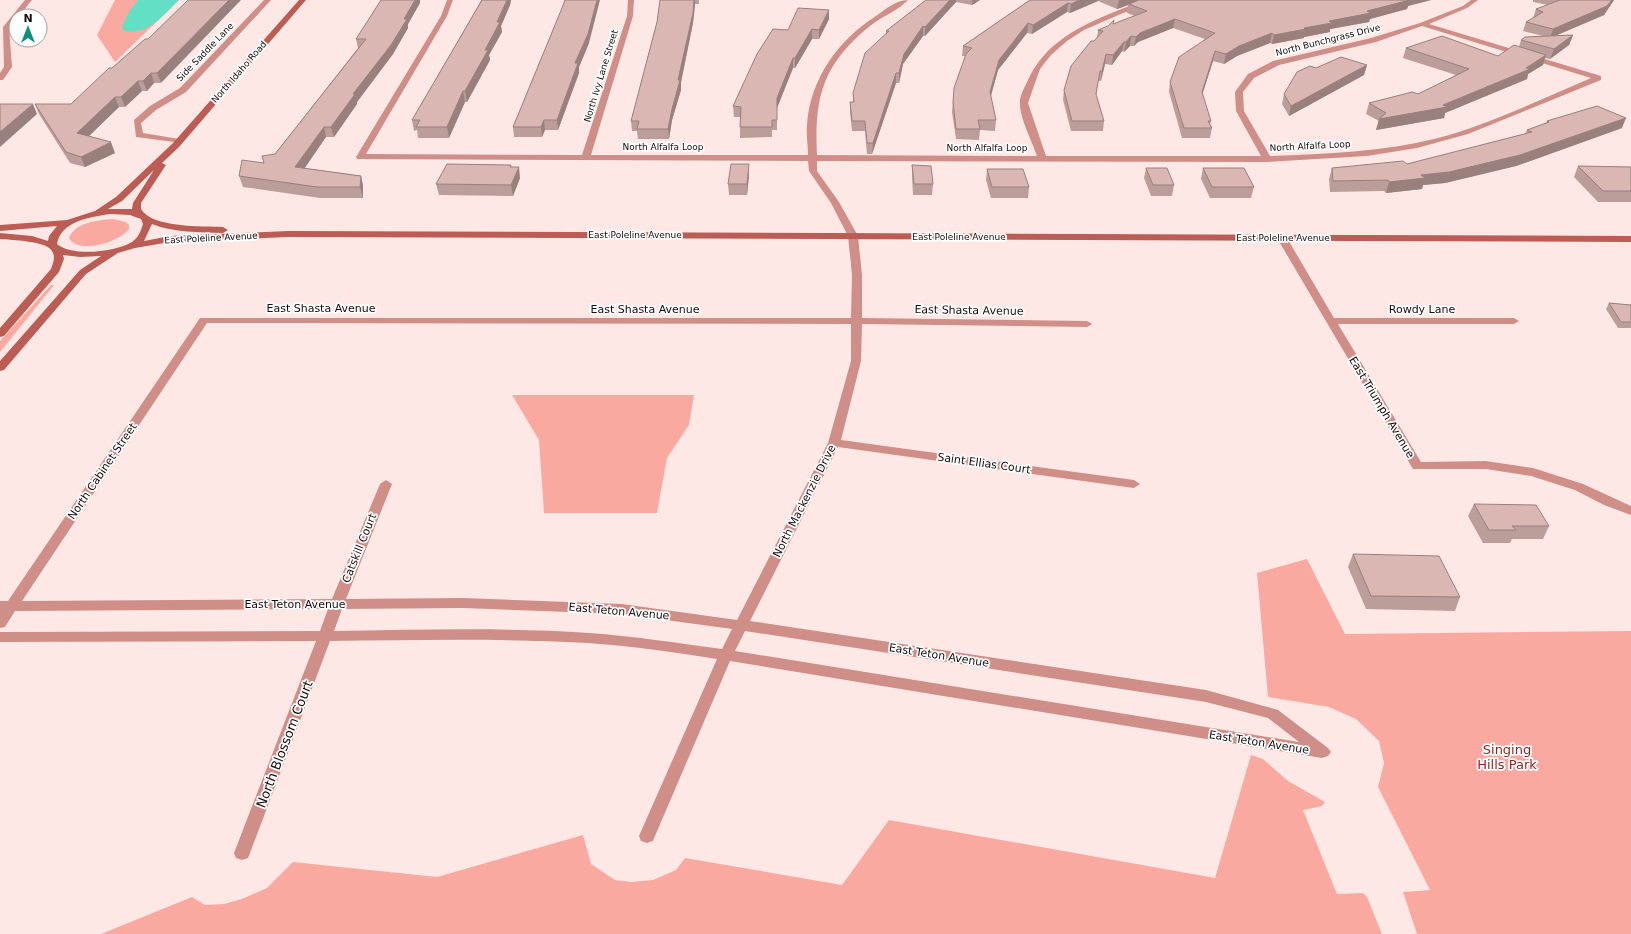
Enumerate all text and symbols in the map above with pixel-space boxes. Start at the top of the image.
north arrow [8,8,48,48]
text: N [23,12,33,25]
street label: Side Saddle Lane [174,20,236,83]
street label: North Bunchgrass Drive [1275,22,1382,58]
street label: North Ivy Lane Street [582,28,620,123]
street label: North Idaho Road [209,39,269,105]
street label: North Alfalfa Loop [1269,139,1351,153]
street label: North Alfalfa Loop [623,142,704,152]
street label: North Alfalfa Loop [947,143,1028,153]
street label: East Poleline Avenue [588,230,682,240]
street label: East Poleline Avenue [164,231,258,245]
street label: East Poleline Avenue [912,232,1006,242]
street label: East Poleline Avenue [1236,233,1330,243]
street label: East Shasta Avenue [266,302,376,315]
street label: East Shasta Avenue [590,303,700,316]
street label: East Shasta Avenue [914,303,1024,318]
street label: Rowdy Lane [1389,303,1455,316]
street label: East Triumph Avenue [1346,354,1417,460]
street label: North Cabinet Street [65,420,140,522]
street label: North Mackenzie Drive [770,443,839,560]
street label: Saint Ellias Court [937,451,1032,477]
street label: Catskill Court [340,511,380,585]
street label: East Teton Avenue [244,598,346,611]
street label: East Teton Avenue [568,601,670,622]
street label: East Teton Avenue [888,641,990,670]
street label: North Blossom Court [253,678,316,810]
street label: East Teton Avenue [1208,728,1310,757]
park label: Singing Hills Park [1477,742,1537,772]

